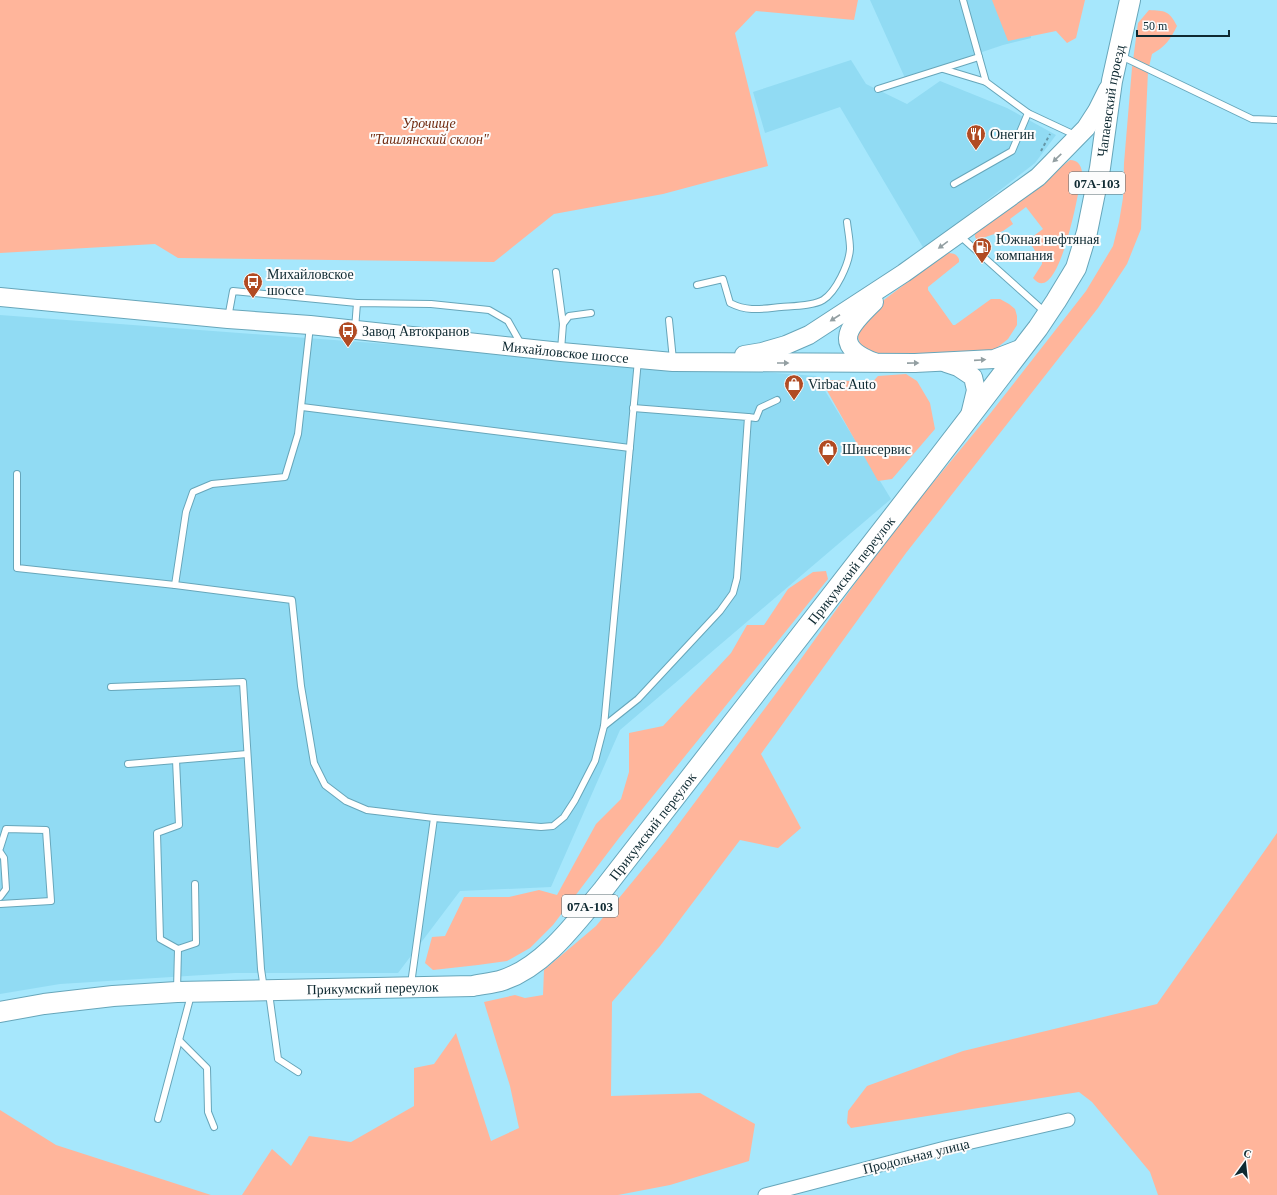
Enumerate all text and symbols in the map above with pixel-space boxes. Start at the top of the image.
scale bar [1137,12,1229,38]
text: 50 m [1143,19,1168,33]
street label: Чапаевский проезд [1095,43,1128,158]
park label: Урочище "Ташлянский склон" [369,116,489,147]
restaurant icon: Онегин [965,123,987,151]
place label: Онегин [990,127,1035,142]
one-way arrow [1053,153,1062,162]
road number: 07А-103 [1069,172,1125,194]
place label: Южная нефтяная компания [996,232,1100,263]
fuel station icon: Южная нефтяная компания [971,236,993,264]
one-way arrow [938,241,948,249]
place label: Михайловское шоссе [267,267,354,298]
bus stop icon: Михайловское шоссе [242,271,264,299]
one-way arrow [830,314,840,322]
bus stop icon: Завод Автокранов [337,320,359,348]
place label: Завод Автокранов [362,324,470,339]
street label: Михайловское шоссе [501,339,629,366]
one-way arrow [974,356,986,363]
one-way arrow [777,360,790,366]
one-way arrow [907,360,920,366]
shop icon: Virbac Auto [783,373,805,401]
place label: Virbac Auto [808,377,876,392]
shop icon: Шинсервис [817,438,839,466]
place label: Шинсервис [842,442,911,457]
street label: Прикумский переулок [805,514,898,627]
street label: Прикумский переулок [606,770,699,883]
road number: 07А-103 [562,895,618,917]
street label: Прикумский переулок [306,980,439,997]
street label: Продольная улица [861,1136,972,1177]
north arrow [1225,1143,1265,1183]
text: С [1242,1147,1253,1160]

